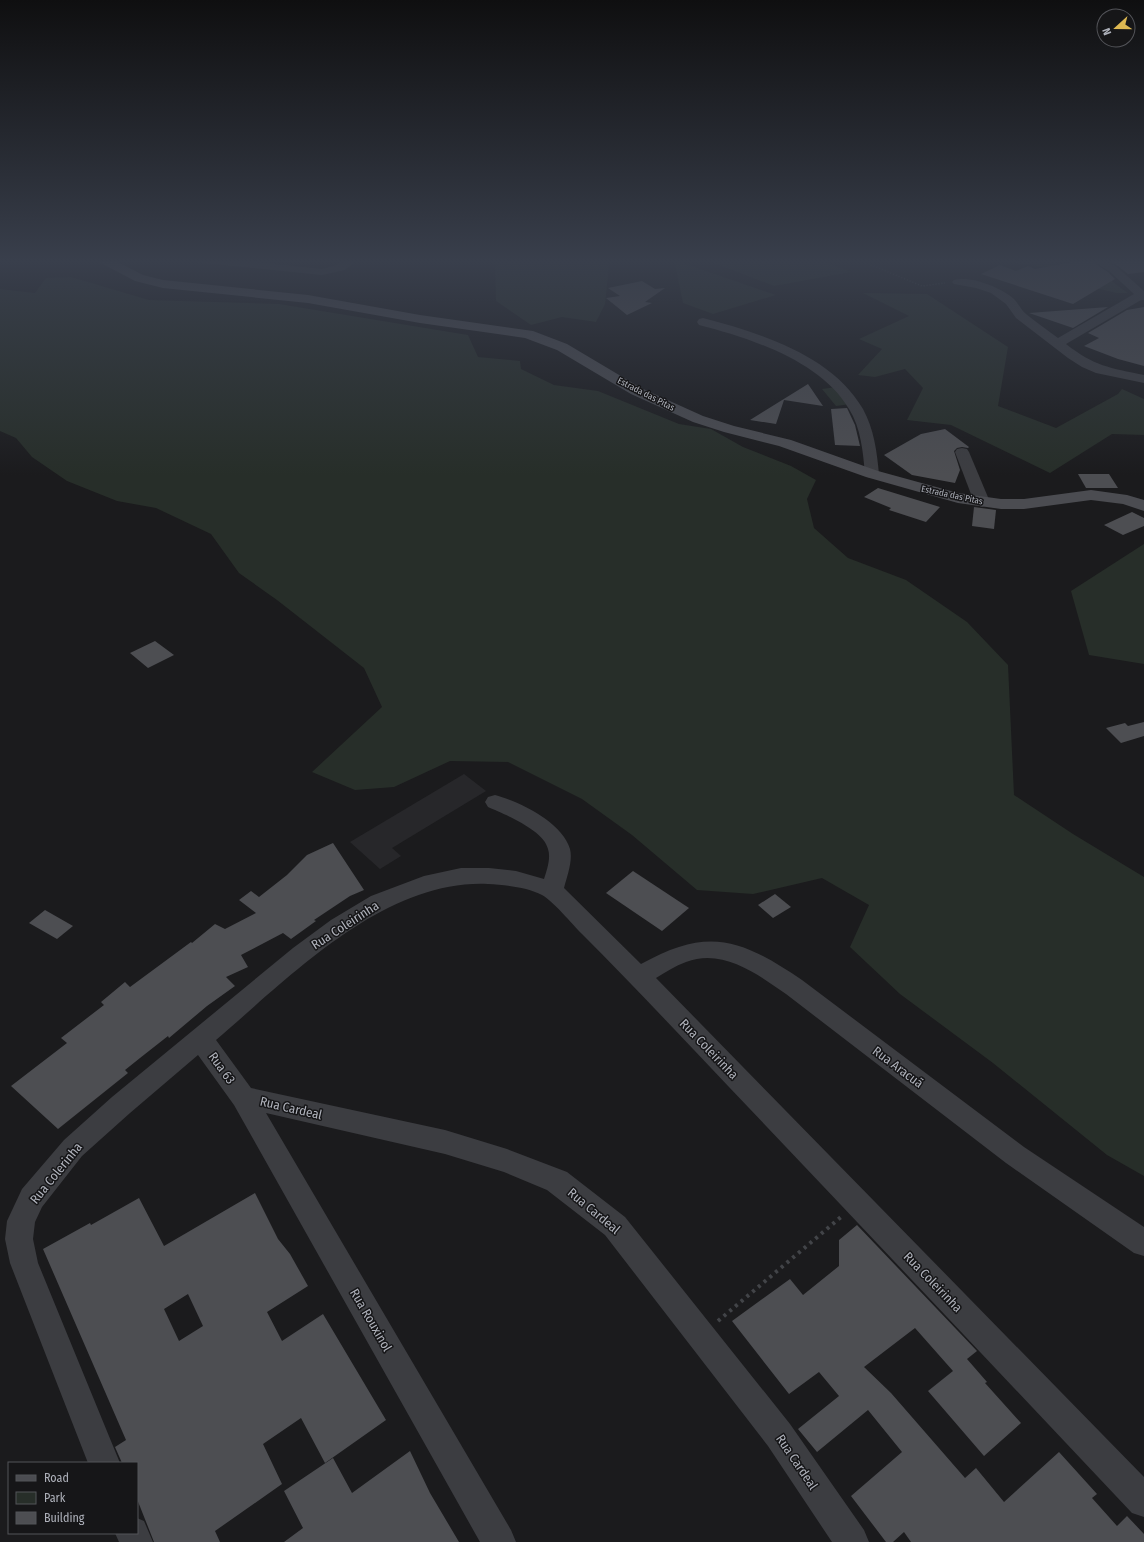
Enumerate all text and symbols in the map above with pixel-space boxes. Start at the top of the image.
north arrow [1096,8,1136,48]
text: N [1100,26,1114,37]
street label: Estrada das Pitas [616,375,676,413]
street label: Estrada das Pitas [920,484,984,506]
street label: Rua Coleirinha [308,898,382,952]
street label: Rua Coleirinha [677,1016,741,1082]
street label: Rua Aracuã [870,1043,926,1091]
street label: Rua 63 [205,1049,239,1087]
street label: Rua Cardeal [258,1094,324,1123]
street label: Rua Colerinha [27,1139,85,1207]
street label: Rua Cardeal [565,1185,623,1237]
street label: Rua Coleirinha [901,1249,965,1315]
street label: Rua Rouxinol [347,1286,395,1355]
street label: Rua Cardeal [773,1432,821,1493]
legend [8,1462,138,1534]
text: Road [44,1471,69,1485]
text: Park [44,1491,66,1505]
text: Building [44,1511,85,1525]

